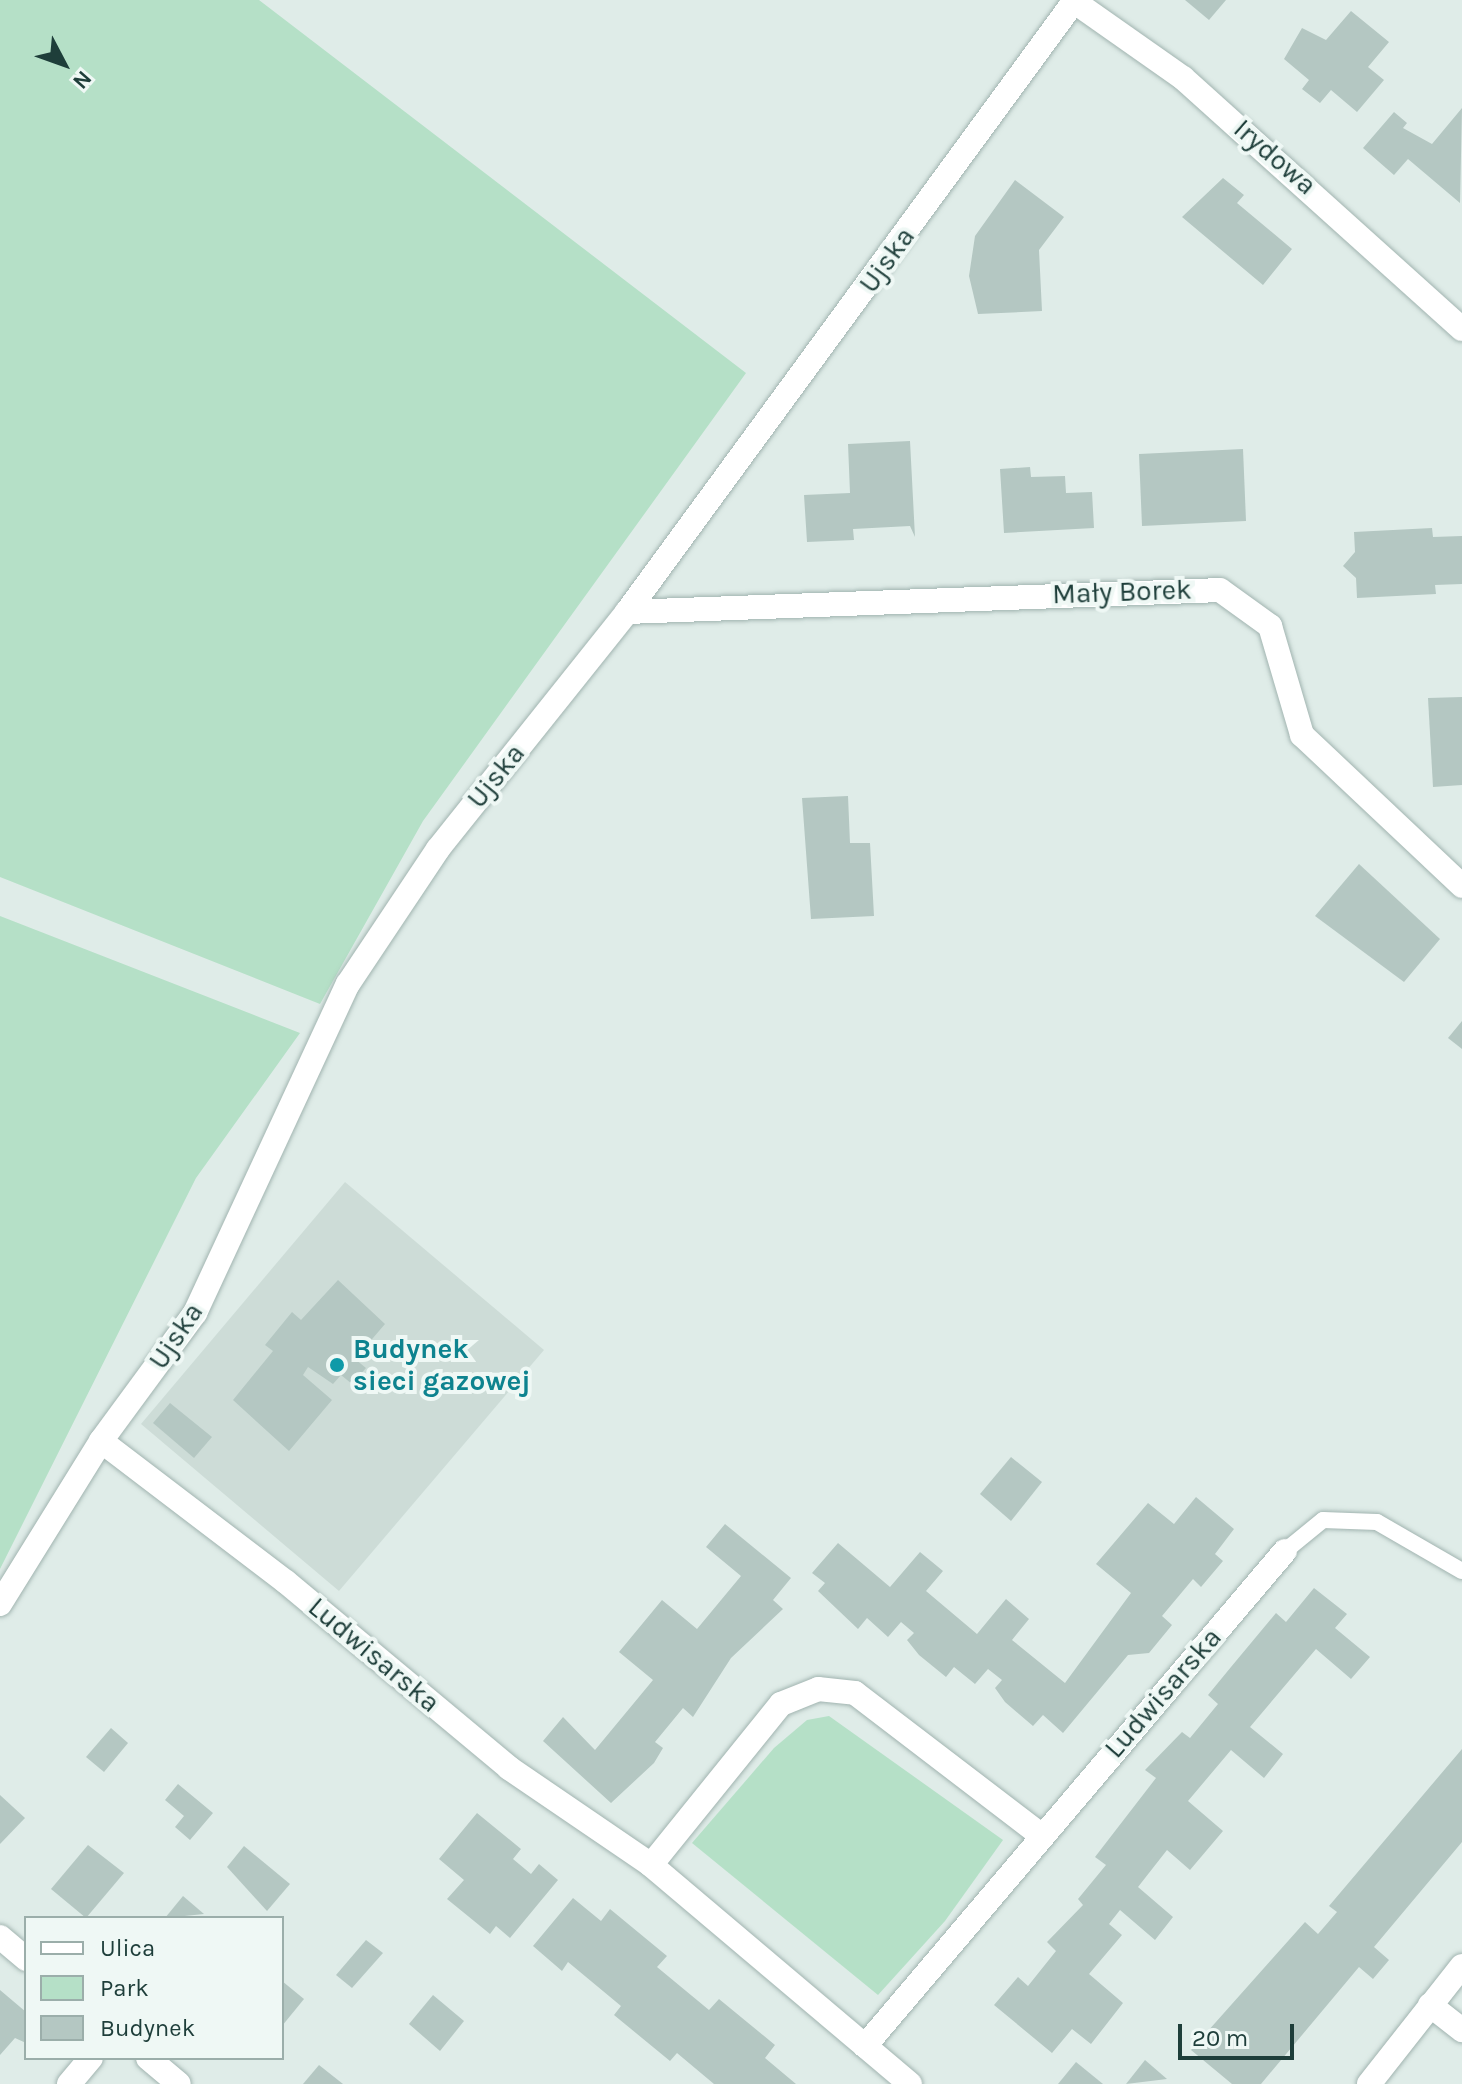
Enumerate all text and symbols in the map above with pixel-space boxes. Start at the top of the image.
north arrow [24,24,104,104]
text: N [67,65,97,94]
street label: Irydowa [1227,112,1323,202]
street label: Ujska [852,221,922,299]
street label: Mały Borek [1052,573,1192,611]
street label: Ujska [460,737,532,815]
street label: Ujska [142,1296,210,1376]
place label: Budynek sieci gazowej [353,1332,531,1398]
marker: Budynek sieci gazowej [328,1356,346,1374]
street label: Ludwisarska [301,1590,447,1720]
street label: Ludwisarska [1097,1621,1229,1765]
legend [24,1916,284,2060]
text: Ulica [100,1934,155,1962]
text: Park [100,1974,149,2002]
scale bar [1182,2008,1298,2058]
text: Budynek [100,2014,195,2042]
text: 20 m [1192,2024,1248,2052]

